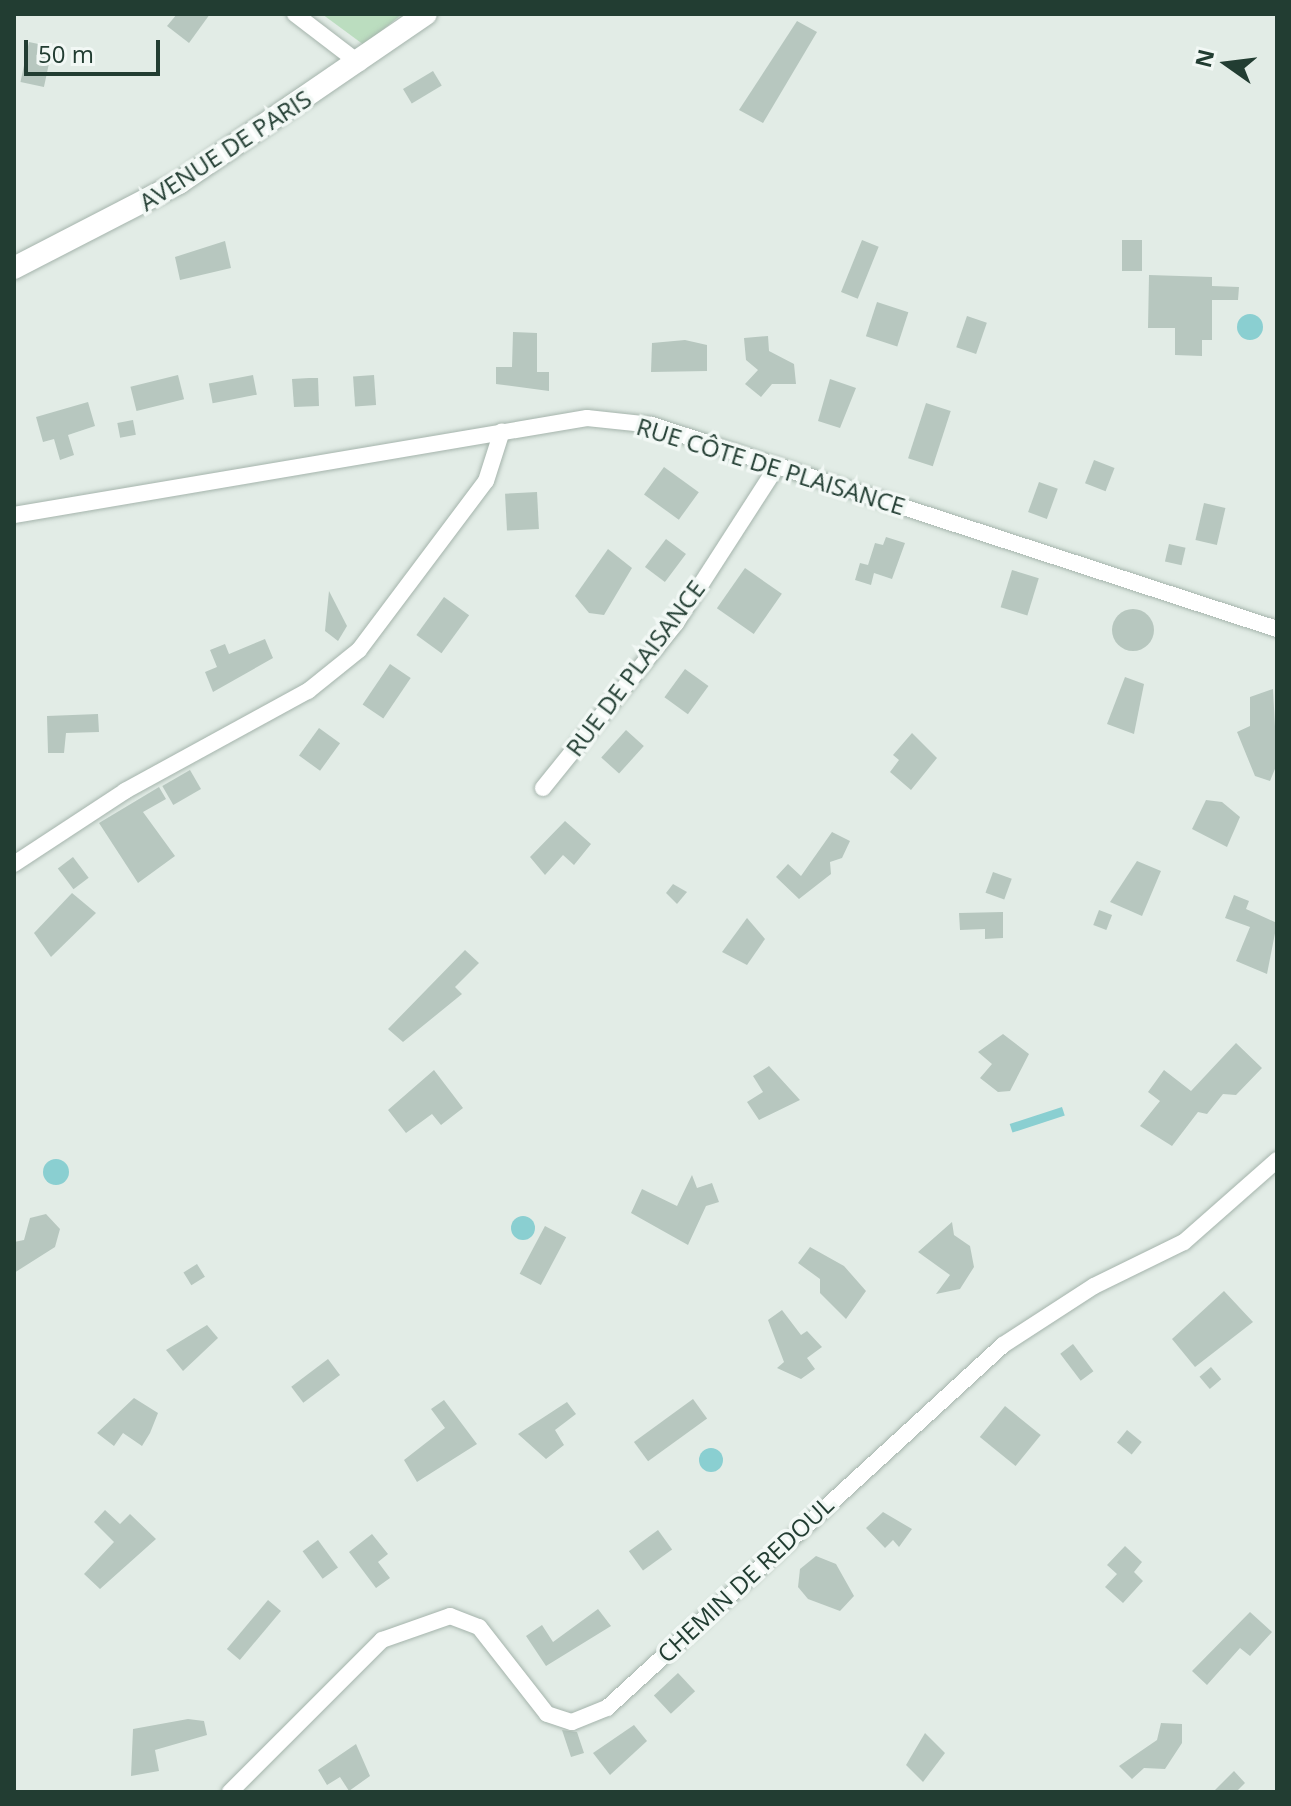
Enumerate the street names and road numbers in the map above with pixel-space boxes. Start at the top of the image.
street label: AVENUE DE PARIS [134,84,316,216]
street label: RUE CÔTE DE PLAISANCE [633,411,909,521]
street label: RUE DE PLAISANCE [560,574,710,762]
street label: CHEMIN DE REDOUL [651,1490,839,1668]

